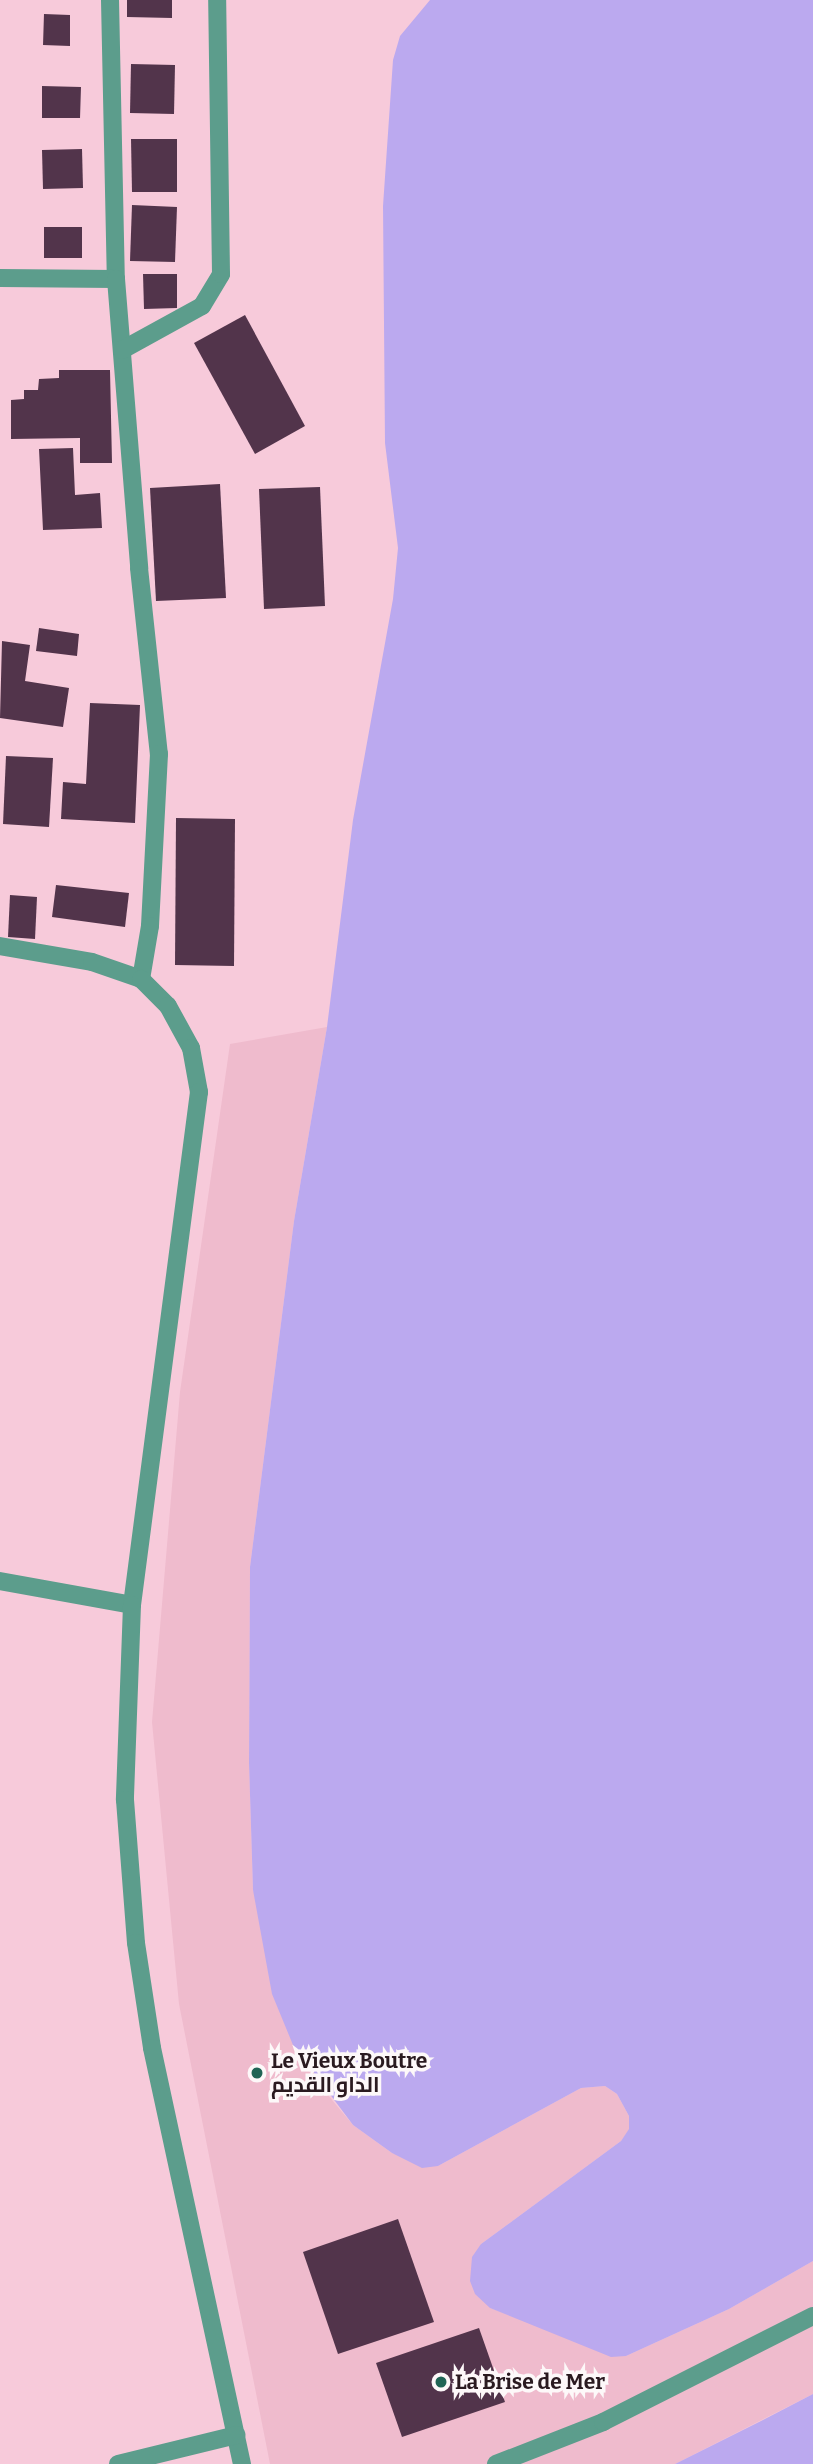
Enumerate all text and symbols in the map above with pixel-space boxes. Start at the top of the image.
place label: Le Vieux Boutre الداو القديم [271,2048,427,2098]
marker: Le Vieux Boutre الداو القديم [249,2065,265,2081]
place label: La Brise de Mer [455,2369,605,2395]
marker: La Brise de Mer [433,2374,449,2390]

